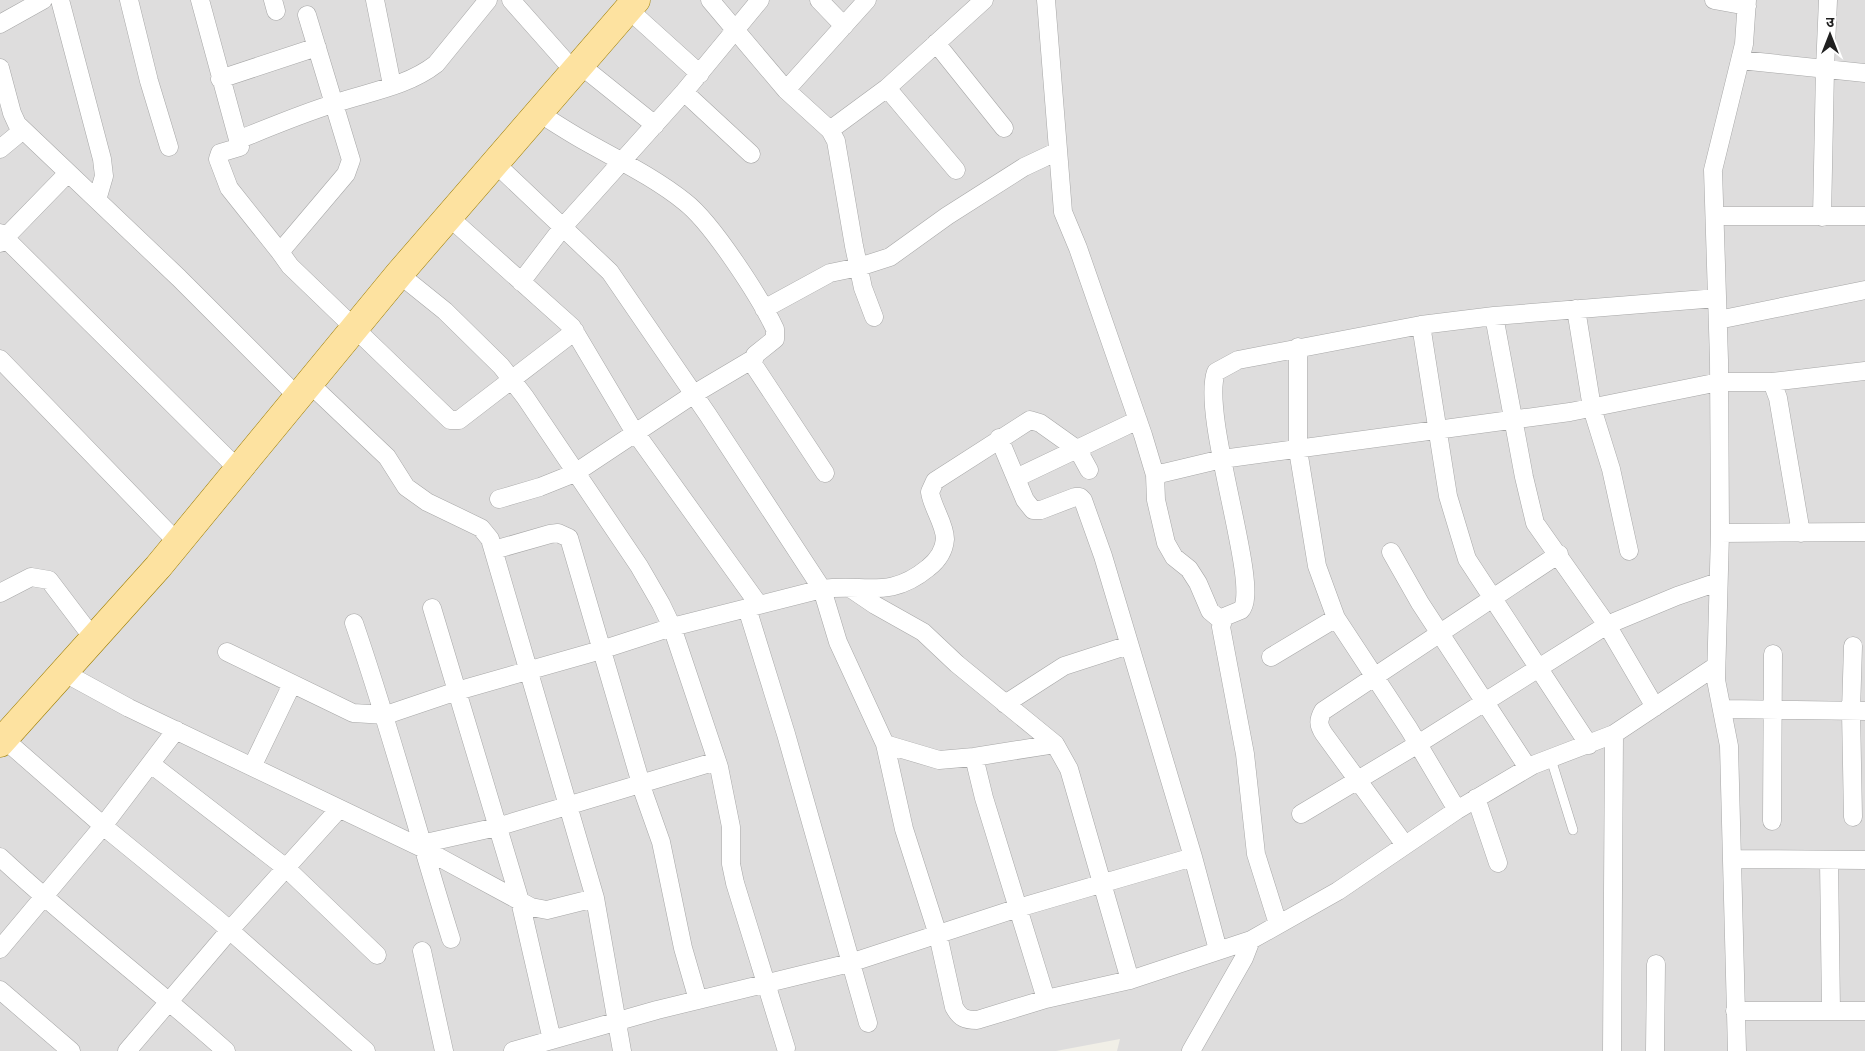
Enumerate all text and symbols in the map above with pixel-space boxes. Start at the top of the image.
north arrow [1805,10,1855,60]
text: उ [1826,14,1835,30]

